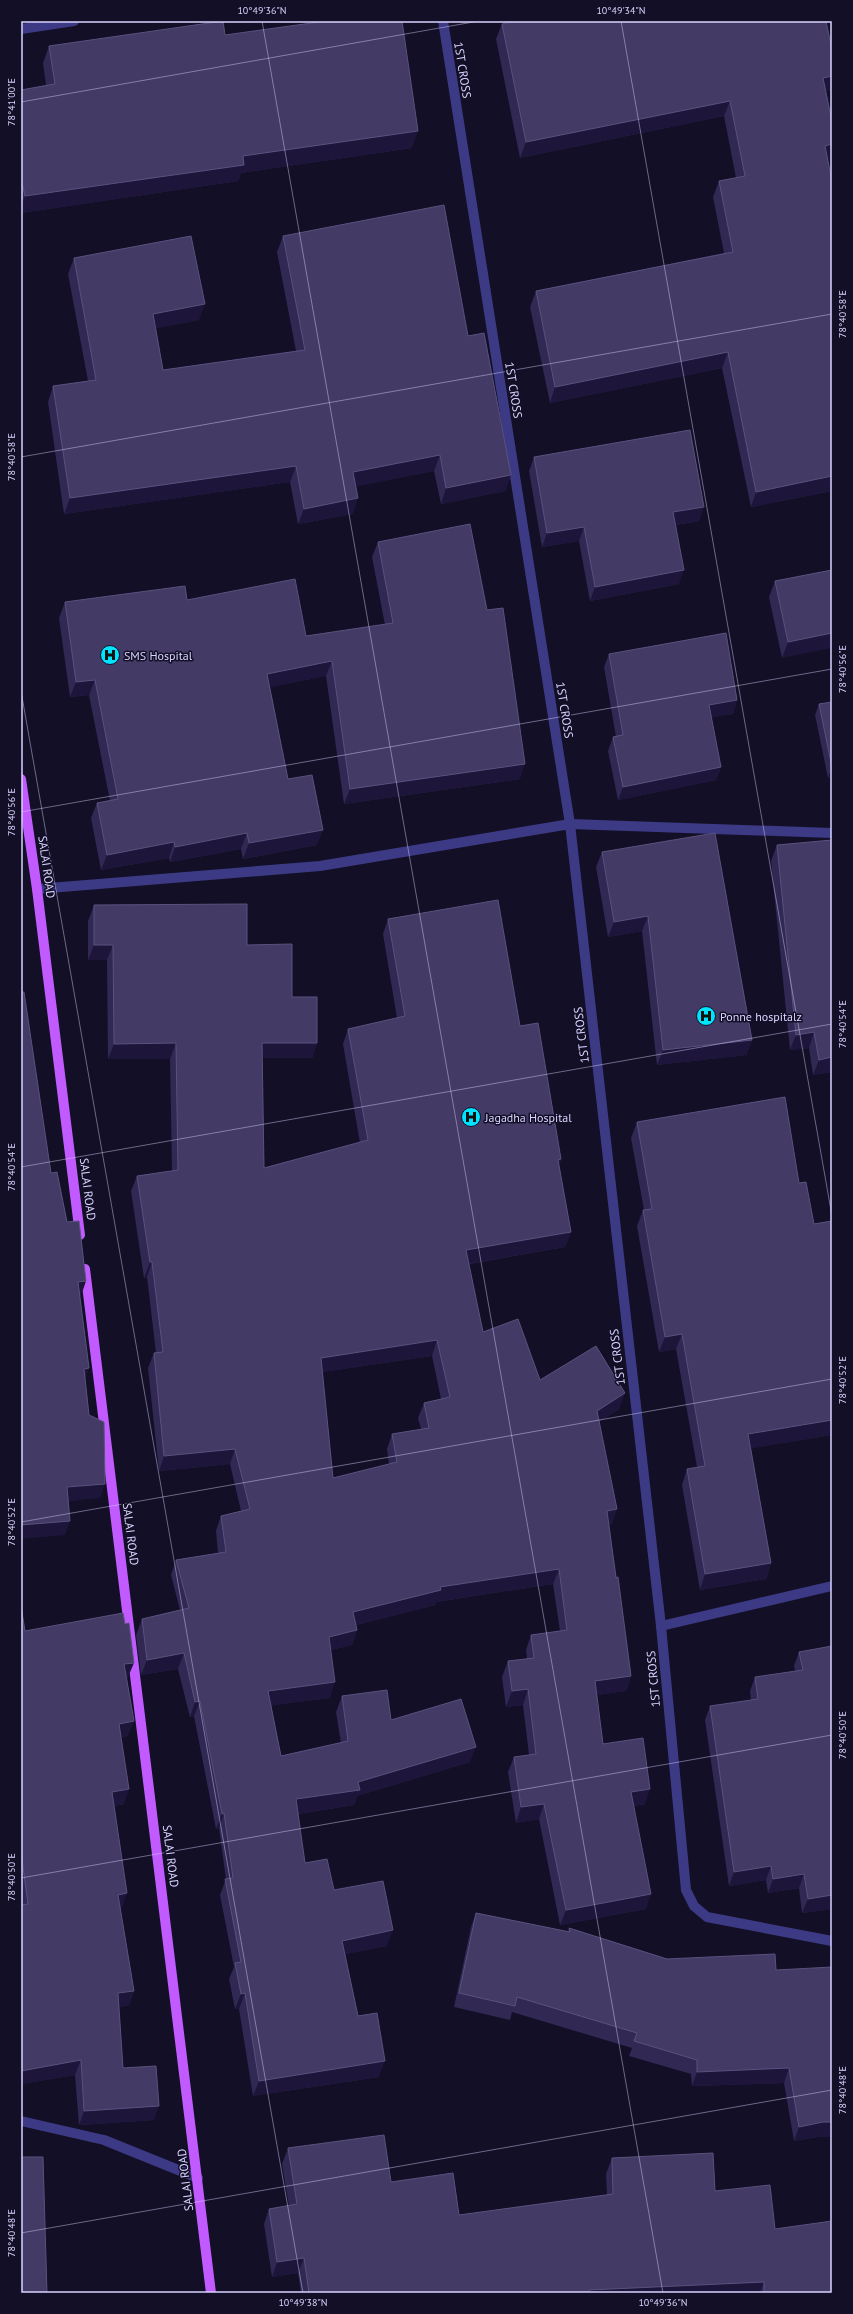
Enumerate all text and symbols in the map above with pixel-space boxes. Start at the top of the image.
text: 10°49'36"N [237,4,287,17]
text: 10°49'34"N [596,4,646,17]
street label: 1ST CROSS [451,41,475,99]
text: 78°41'00"E [5,78,18,126]
text: 78°40'58"E [836,290,849,338]
street label: 1ST CROSS [502,361,526,419]
text: 78°40'58"E [5,433,18,481]
hospital icon: SMS Hospital [99,644,121,666]
text: 78°40'56"E [836,645,849,693]
place label: SMS Hospital [124,648,193,663]
street label: 1ST CROSS [553,681,577,739]
text: 78°40'56"E [5,788,18,836]
street label: SALAI ROAD [35,835,59,899]
text: 78°40'54"E [836,1000,849,1048]
hospital icon: Ponne hospitalz [695,1005,717,1027]
street label: 1ST CROSS [570,1006,592,1064]
place label: Ponne hospitalz [720,1009,802,1024]
hospital icon: Jagadha Hospital [460,1106,482,1128]
place label: Jagadha Hospital [484,1110,572,1125]
text: 78°40'54"E [5,1143,18,1191]
street label: SALAI ROAD [77,1157,99,1221]
street label: 1ST CROSS [606,1328,628,1386]
text: 78°40'52"E [836,1356,849,1404]
text: 78°40'52"E [5,1498,18,1546]
street label: SALAI ROAD [120,1502,142,1566]
street label: 1ST CROSS [643,1650,663,1708]
text: 78°40'50"E [836,1711,849,1759]
street label: SALAI ROAD [160,1824,182,1888]
text: 78°40'50"E [5,1853,18,1901]
text: 78°40'48"E [836,2066,849,2114]
street label: SALAI ROAD [174,2148,196,2212]
text: 78°40'48"E [5,2209,18,2257]
text: 10°49'38"N [278,2296,328,2309]
text: 10°49'36"N [638,2296,688,2309]

